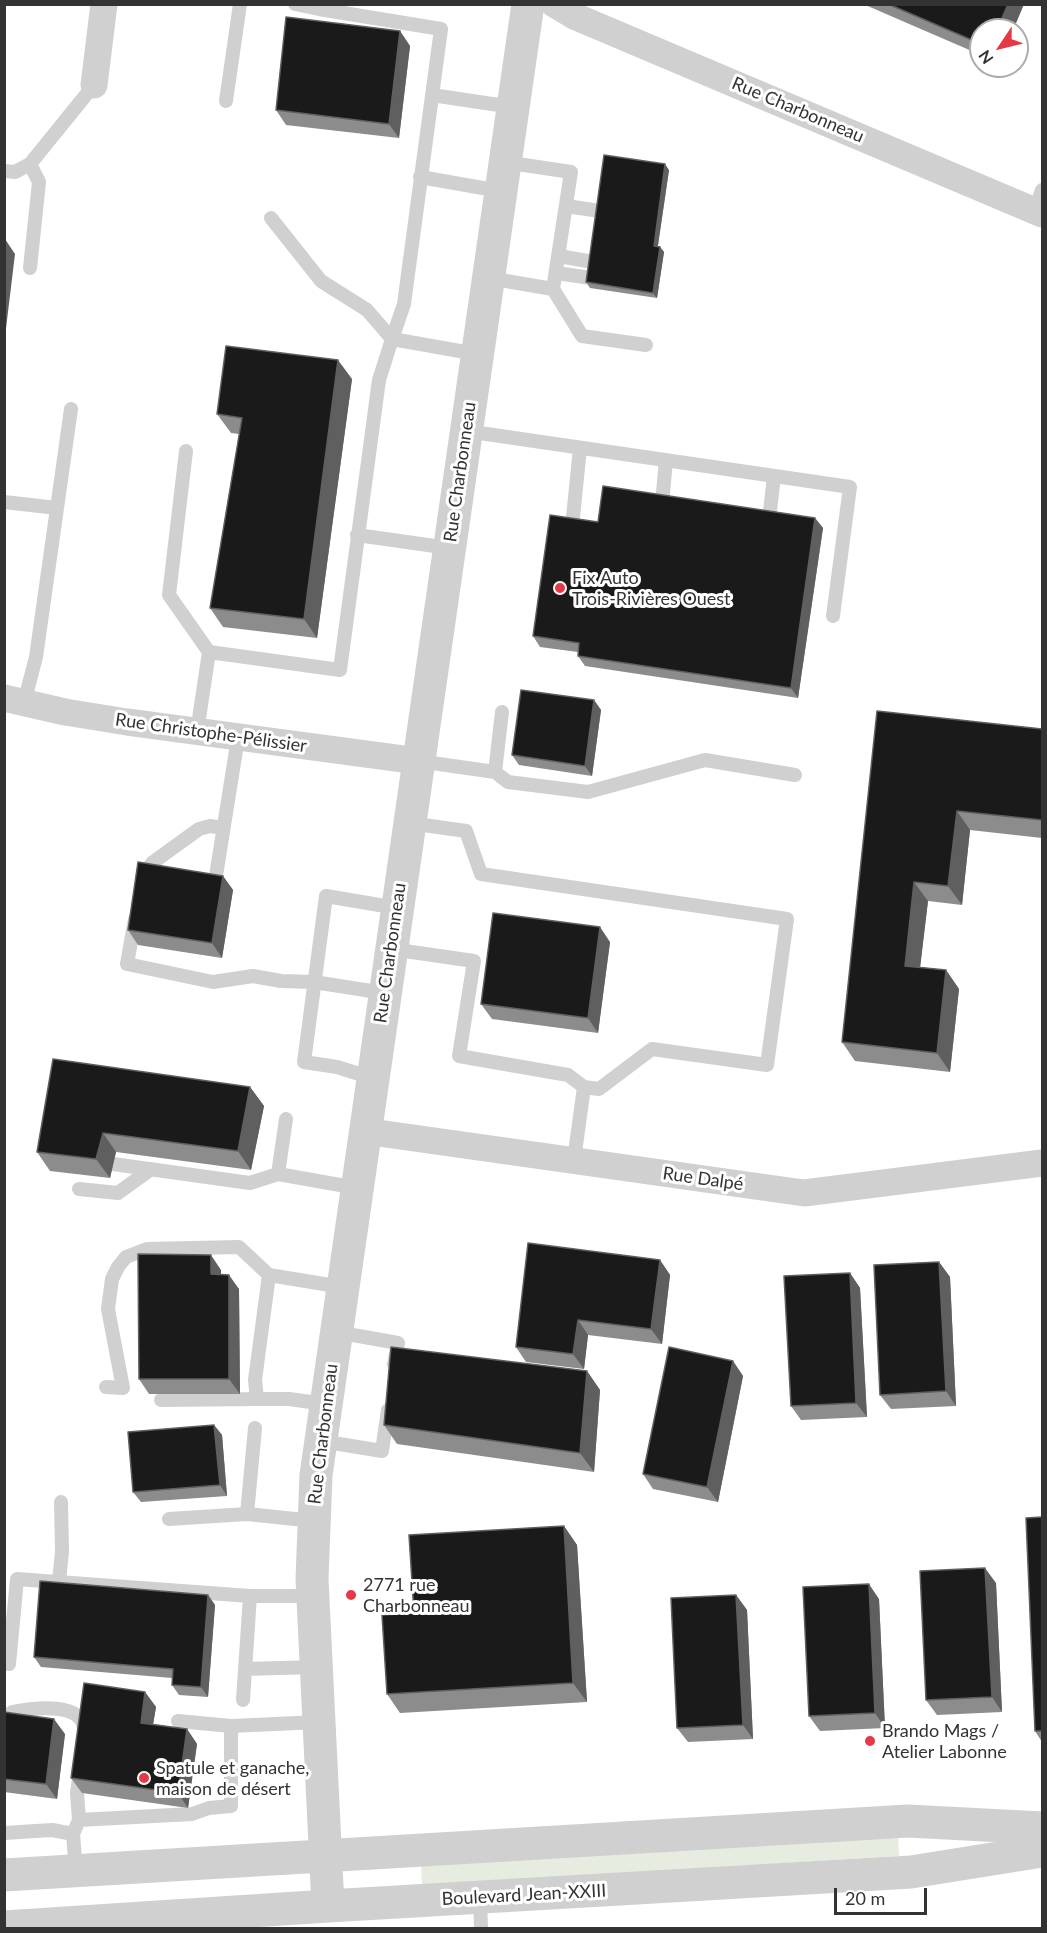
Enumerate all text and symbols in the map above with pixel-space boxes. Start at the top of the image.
north arrow [969,18,1029,78]
text: N [974,47,997,68]
street label: Rue Charbonneau [729,72,867,148]
street label: Rue Charbonneau [439,400,481,544]
place label: Fix Auto Trois-Rivières Ouest [572,567,731,610]
marker: Fix Auto Trois-Rivières Ouest [553,581,567,595]
street label: Rue Christophe-Pélissier [114,709,308,757]
street label: Rue Charbonneau [369,881,411,1025]
street label: Rue Dalpé [661,1163,745,1195]
street label: Rue Charbonneau [304,1362,342,1506]
place label: 2771 rue Charbonneau [363,1574,469,1616]
marker: 2771 rue Charbonneau [344,1588,358,1602]
place label: Brando Mags / Atelier Labonne [882,1720,1007,1762]
marker: Brando Mags / Atelier Labonne [863,1734,877,1748]
place label: Spatule et ganache, maison de désert [156,1757,309,1800]
marker: Spatule et ganache, maison de désert [137,1771,151,1785]
scale bar [837,1876,930,1914]
street label: Boulevard Jean-XXIII [441,1880,607,1910]
text: 20 m [845,1887,885,1909]

